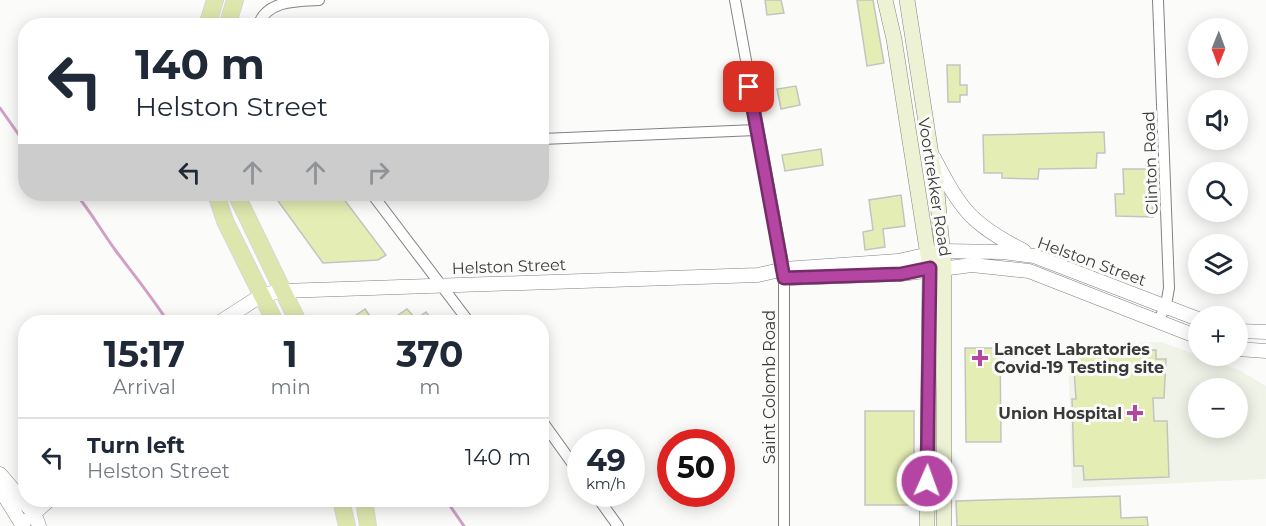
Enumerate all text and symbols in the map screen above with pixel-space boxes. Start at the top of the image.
north arrow [1188,18,1248,78]
map controls [1188,18,1248,438]
text: 140 m [135,38,265,90]
icon: left [36,42,114,120]
pin [723,61,774,112]
icon: arrive [732,70,765,103]
text: Helston Street [135,90,328,123]
button: sound [1188,90,1248,150]
street label: Clinton Road [1139,111,1162,215]
street label: Voortrekker Road [914,116,955,258]
icon: left [173,156,206,189]
icon: ahead [236,156,269,189]
icon: ahead [299,156,332,189]
icon: right [362,156,395,189]
button: search [1188,162,1248,222]
street label: Helston Street [1035,233,1149,290]
button: layers [1188,234,1248,294]
street label: Helston Street [452,255,567,278]
button: + [1188,306,1248,366]
street label: Saint Colomb Road [760,310,779,464]
text: 15:17 [104,332,185,376]
text: 1 [284,332,298,376]
text: 370 [396,332,463,376]
place label: Lancet Labratories Covid-19 Testing site [994,340,1164,377]
marker: Lancet Labratories Covid-19 Testing site [971,349,989,367]
text: Arrival [113,375,176,399]
text: min [271,375,311,399]
text: m [419,375,440,399]
button: − [1188,378,1248,438]
place label: Union Hospital [998,404,1122,423]
marker: Union Hospital [1126,404,1144,422]
speed limit sign: 50 [657,429,735,507]
text: Turn left [87,432,185,459]
icon: left [36,441,69,474]
text: 49 [586,442,626,479]
text: 140 m [465,444,531,471]
position arrow [895,449,959,513]
text: Helston Street [87,459,230,483]
text: km/h [586,474,626,493]

